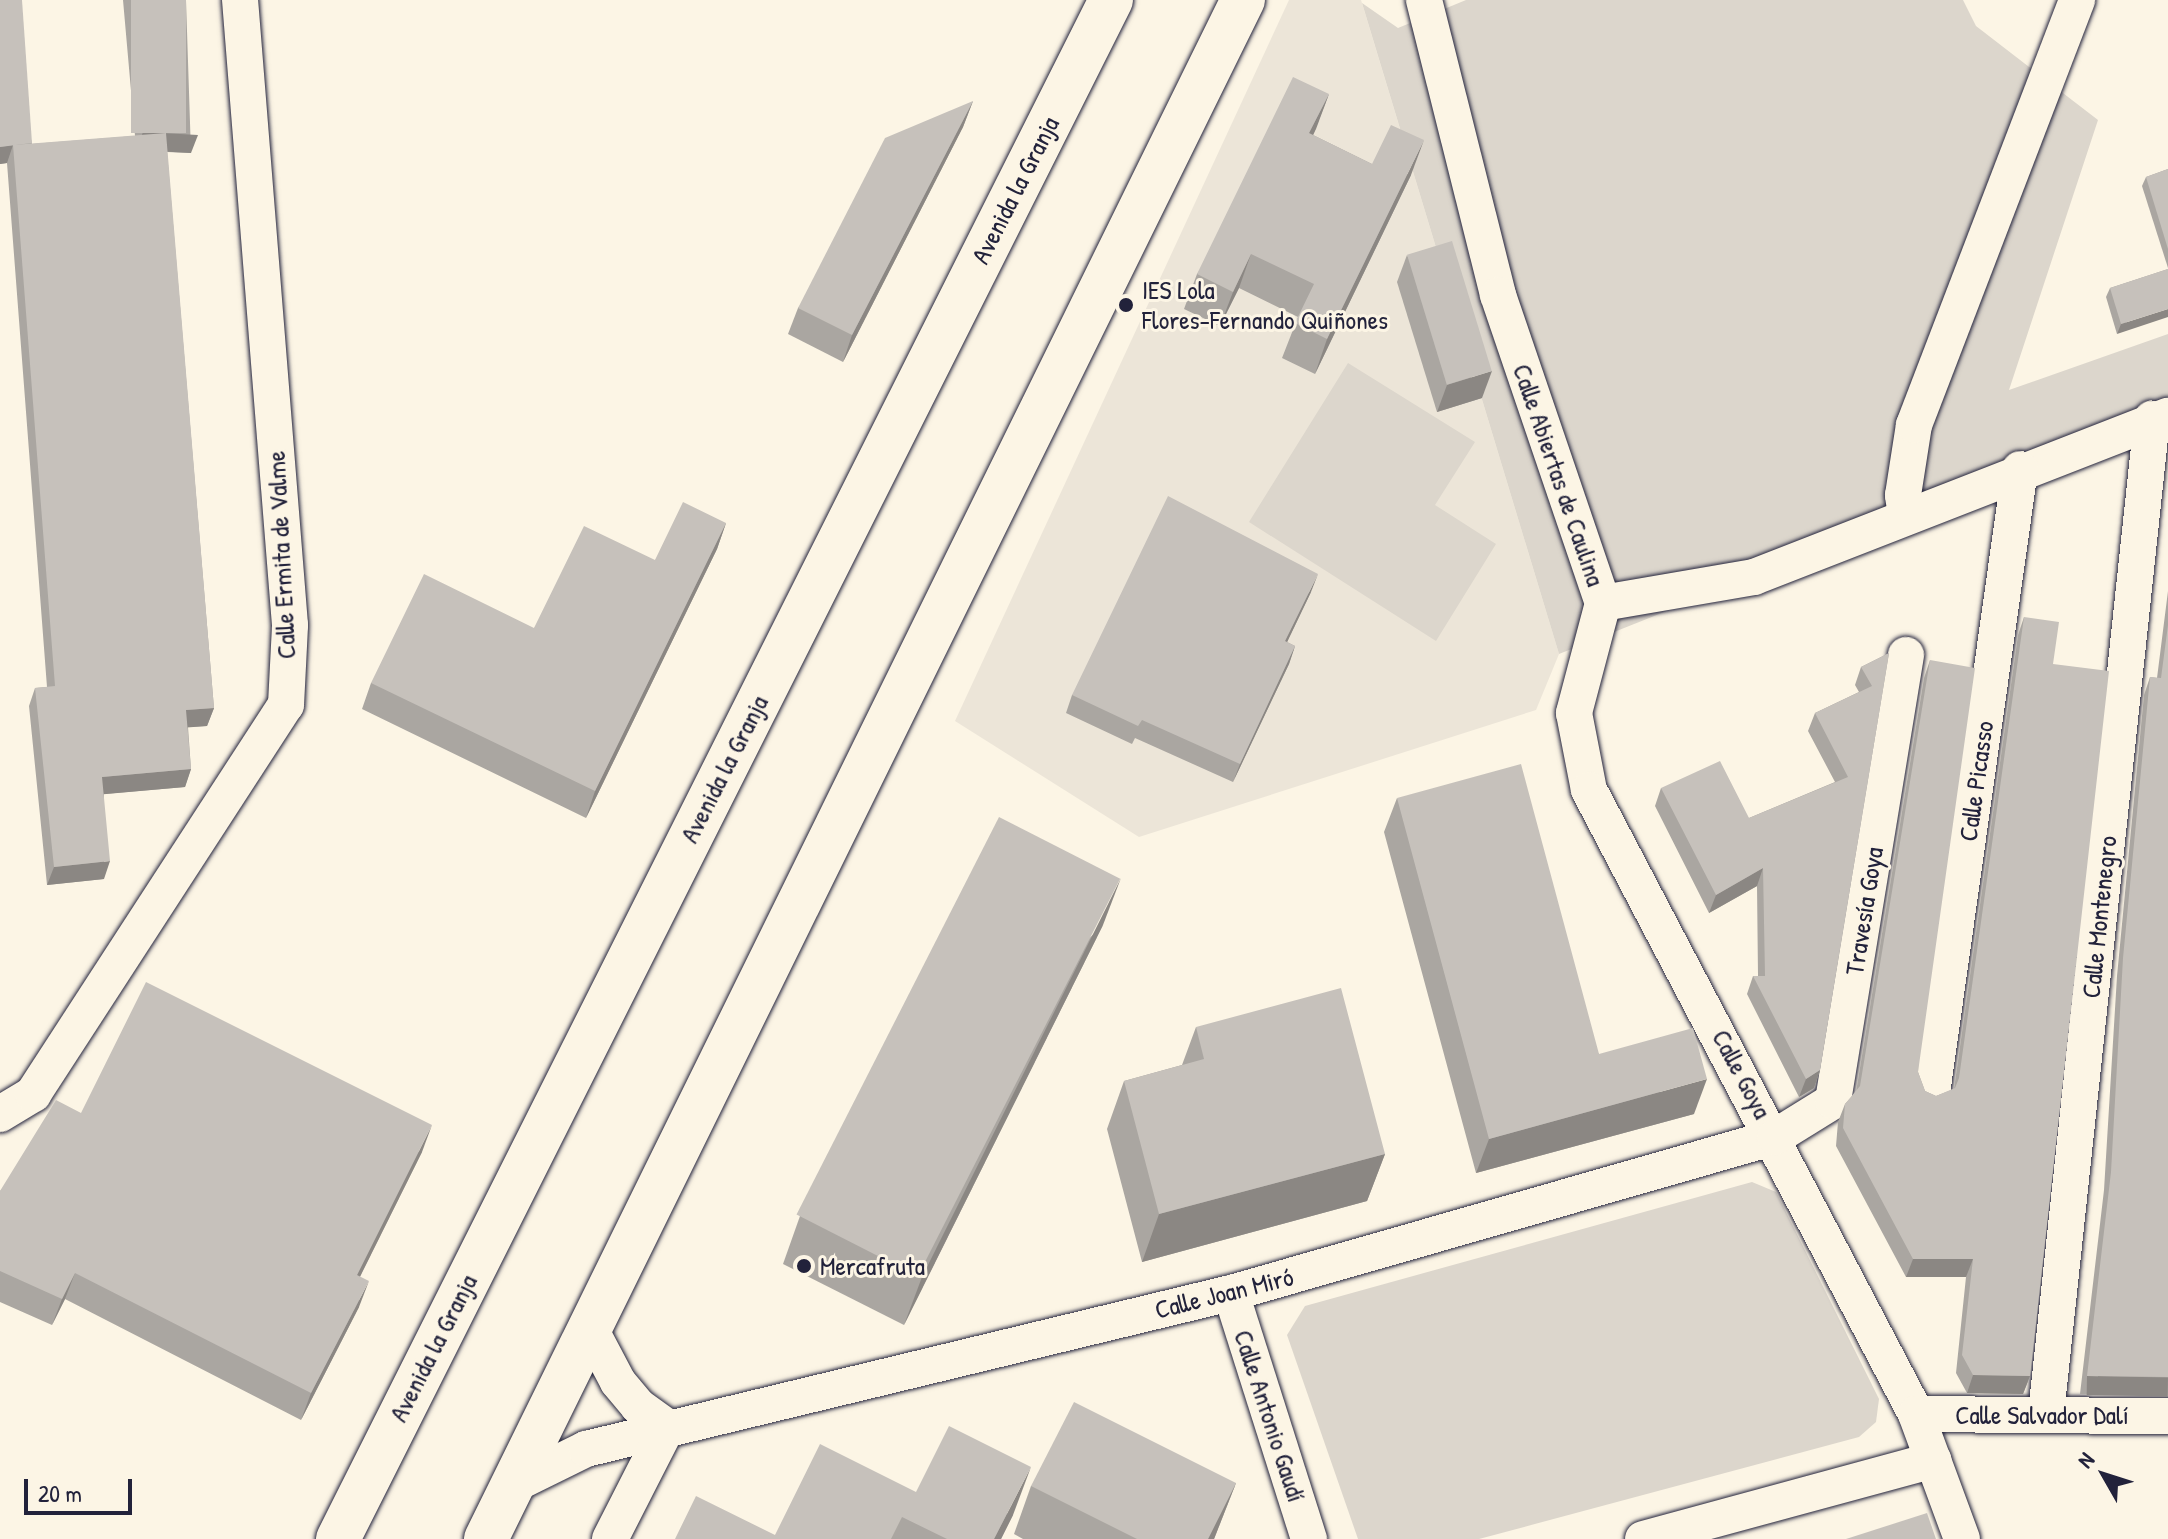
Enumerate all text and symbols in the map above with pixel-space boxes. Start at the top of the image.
street label: Avenida la Granja [965,111,1065,269]
place label: IES Lola Flores-Fernando Quiñones [1142,274,1388,336]
marker: IES Lola Flores-Fernando Quiñones [1117,296,1135,314]
street label: Calle Abiertas de Caulina [1506,360,1612,590]
street label: Calle Ermita de Valme [260,450,302,660]
street label: Avenida la Granja [674,690,774,848]
street label: Calle Picasso [1952,719,2000,843]
street label: Calle Montenegro [2075,834,2123,1000]
street label: Travesía Goya [1838,845,1890,977]
street label: Calle Goya [1706,1024,1778,1124]
place label: Mercafruta [820,1250,925,1282]
marker: Mercafruta [795,1257,813,1275]
street label: Calle Joan Miró [1151,1261,1297,1325]
street label: Avenida la Granja [383,1269,483,1427]
street label: Calle Antonio Gaudí [1228,1326,1312,1506]
street label: Calle Salvador Dalí [1955,1399,2129,1431]
north arrow [2064,1435,2144,1515]
text: N [2070,1446,2101,1474]
scale bar [28,1463,136,1513]
text: 20 m [38,1477,82,1509]

